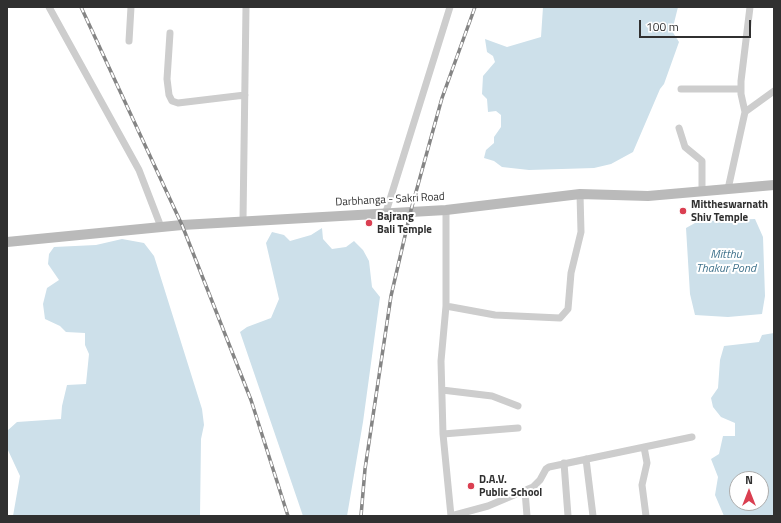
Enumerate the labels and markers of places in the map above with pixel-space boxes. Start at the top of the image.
place label: Mittheswarnath Shiv Temple [691,198,768,224]
marker: Mittheswarnath Shiv Temple [678,206,688,216]
place label: Bajrang Bali Temple [377,210,432,236]
marker: Bajrang Bali Temple [364,218,374,228]
place label: D.A.V. Public School [479,473,542,499]
marker: D.A.V. Public School [466,481,476,491]

